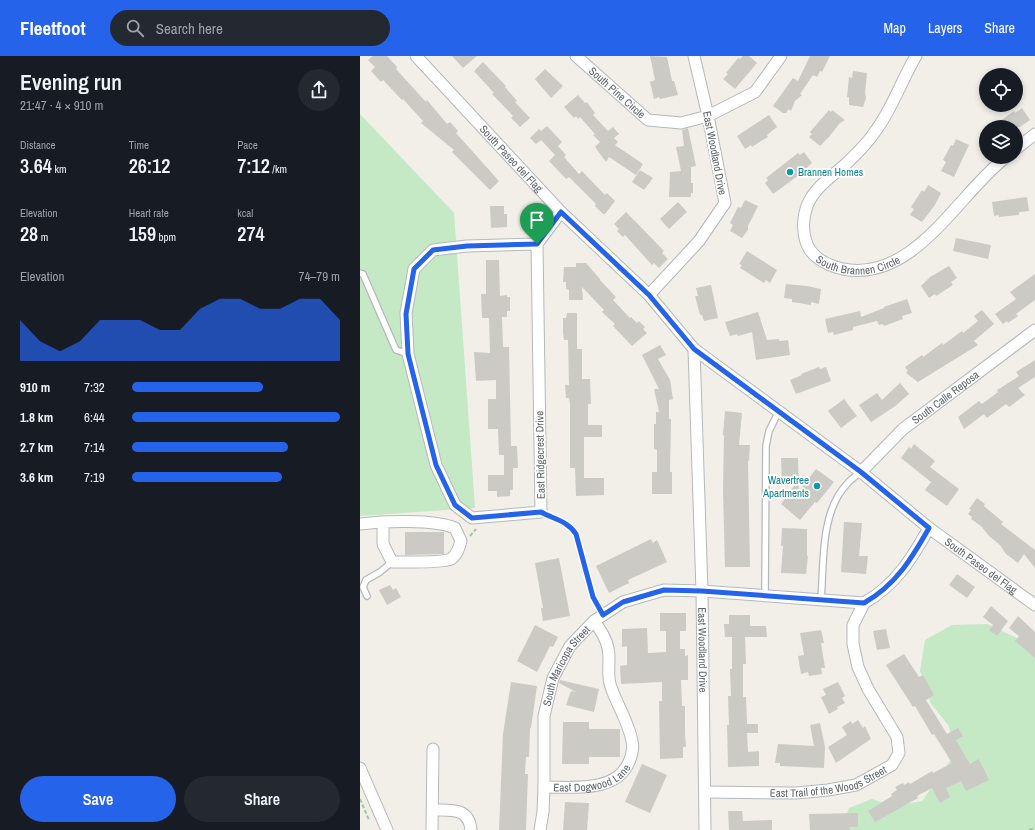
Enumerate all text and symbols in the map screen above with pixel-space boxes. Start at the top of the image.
search box [110,10,390,46]
text: Fleetfoot [20,15,86,41]
icon: search [124,17,146,39]
text: Search here [156,18,223,39]
text: Map [884,19,906,37]
text: Layers [928,19,962,37]
text: Share [984,19,1015,37]
street label: South Pine Circle [586,64,648,121]
text: Evening run [20,67,122,97]
map controls [979,68,1023,164]
button: locate [979,68,1023,112]
button: share [298,69,340,111]
text: 21:47 · 4 × 910 m [20,97,103,114]
street label: East Woodland Drive [700,110,730,196]
button: layers [979,120,1023,164]
street label: South Paseo del Flag [477,122,546,195]
text: Distance [20,138,56,152]
text: Time [129,138,149,152]
text: Pace [237,138,258,152]
text: 3.64 [20,152,52,179]
text: 26:12 [129,152,170,179]
text: 7:12 [237,152,270,179]
text: km [52,162,66,176]
text: /km [270,162,287,176]
place label: Brannen Homes [798,165,864,179]
marker: Brannen Homes [785,167,795,177]
pin [520,203,554,244]
text: Elevation [20,206,58,220]
text: Heart rate [129,206,169,220]
text: kcal [237,206,253,220]
icon: arrive [526,209,548,231]
text: 28 [20,220,38,247]
text: 159 [129,220,156,247]
text: 274 [237,220,265,247]
text: m [38,230,48,244]
text: bpm [156,230,176,244]
street label: South Brannen Circle [816,248,902,262]
text: South Brannen Circle [813,252,902,277]
text: Elevation [20,268,64,285]
text: 74–79 m [299,268,340,285]
street label: South Calle Reposa [909,368,982,427]
text: 910 m [20,379,50,396]
text: 7:32 [84,379,105,396]
text: 1.8 km [20,409,53,426]
text: 6:44 [84,409,105,426]
street label: East Ridgecrest Drive [532,411,548,499]
text: 2.7 km [20,439,53,456]
text: 7:14 [84,439,105,456]
text: 3.6 km [20,469,53,486]
text: 7:19 [84,469,105,486]
place label: Wavertree Apartments [762,473,809,500]
marker: Wavertree Apartments [812,481,822,491]
street label: South Paseo del Flag [942,535,1020,597]
street label: East Woodland Drive [695,607,710,693]
street label: South Maricopa Street [540,622,593,707]
street label: East Dogwood Lane [553,762,633,794]
street label: East Trail of the Woods Street [770,762,889,800]
button: Save [20,776,176,822]
button: Share [184,776,340,822]

